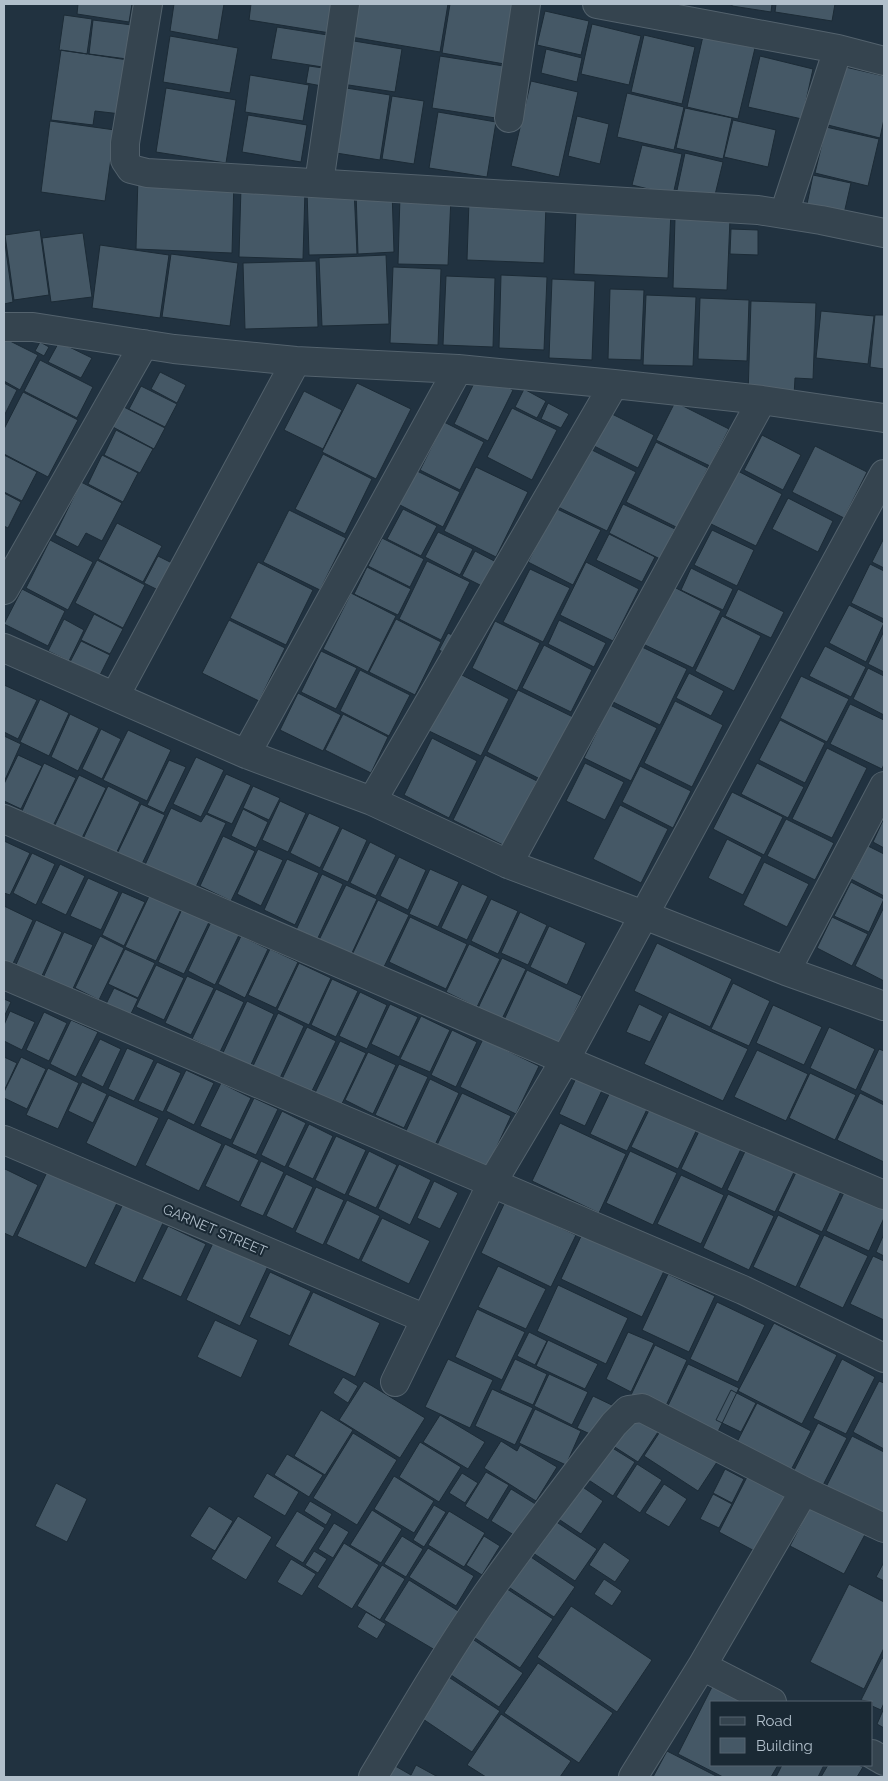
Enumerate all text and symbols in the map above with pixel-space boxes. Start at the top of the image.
street label: GARNET STREET [161,1201,270,1259]
legend [710,1701,873,1766]
text: Road [756,1712,792,1730]
text: Building [756,1737,813,1755]

